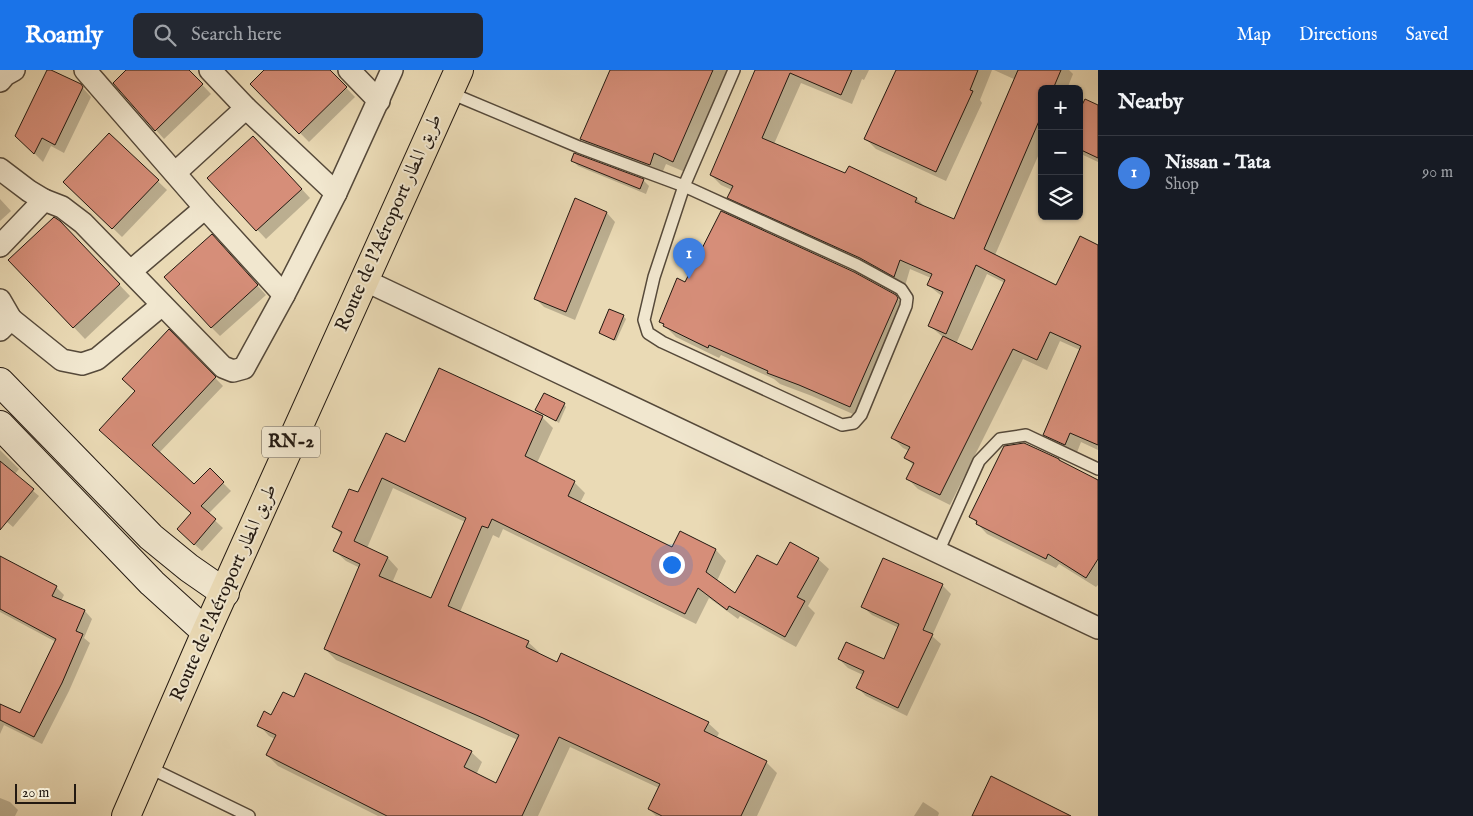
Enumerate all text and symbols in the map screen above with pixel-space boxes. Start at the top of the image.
search box [133,13,483,58]
text: Roamly [25,20,103,51]
icon: search [151,21,179,49]
text: Search here [191,23,282,47]
text: Map [1237,24,1271,47]
text: Directions [1299,24,1377,47]
text: Saved [1405,24,1448,47]
map controls [1038,85,1083,220]
button: + [1038,85,1083,130]
text: Nearby [1118,89,1183,116]
street label: Route de l'Aéroport طريق المطار [330,111,448,335]
button: − [1038,130,1083,175]
text: Nissan - Tata [1165,151,1271,175]
text: 1 [1131,163,1137,183]
text: 90 m [1422,163,1453,183]
button: layers [1038,175,1083,220]
text: Shop [1165,175,1199,195]
pin: 1 [673,238,705,279]
road number: RN-2 [262,427,320,458]
street label: Route de l'Aéroport طريق المطار [165,481,283,705]
your location [659,552,685,578]
scale bar [15,781,76,804]
text: 20 m [22,784,49,802]

